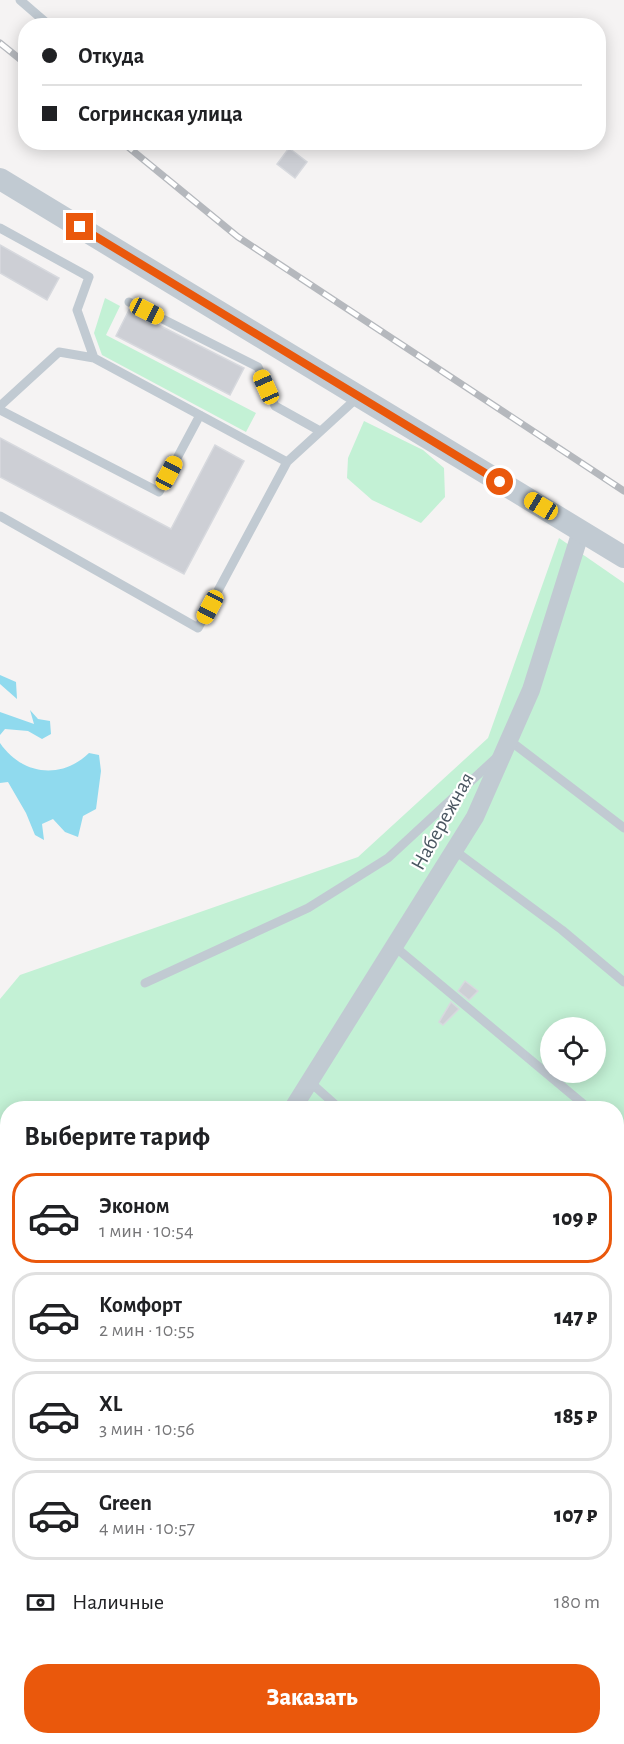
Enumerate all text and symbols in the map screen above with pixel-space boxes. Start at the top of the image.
text: Откуда [78,45,144,67]
text: Согринская улица [78,103,243,125]
route end [66,213,93,240]
car [127,295,167,327]
car [250,367,282,407]
car [153,453,185,493]
route start [486,468,513,495]
car [521,489,561,523]
car [194,587,226,627]
street label: Набережная [407,769,478,874]
map controls [540,1017,606,1083]
button: locate [540,1017,606,1083]
text: Выберите тариф [24,1123,210,1150]
icon: car [27,1191,81,1245]
text: Эконом [99,1195,170,1217]
text: 109 ₽ [553,1207,597,1229]
text: 1 мин · 10:54 [99,1221,194,1241]
icon: car [27,1290,81,1344]
text: Комфорт [99,1294,182,1316]
text: 147 ₽ [554,1306,597,1328]
text: 2 мин · 10:55 [99,1320,195,1340]
icon: car [27,1389,81,1443]
text: XL [99,1393,122,1415]
text: 185 ₽ [554,1405,597,1427]
text: 3 мин · 10:56 [99,1419,195,1439]
icon: car [27,1488,81,1542]
text: Green [99,1492,152,1514]
text: 107 ₽ [554,1504,597,1526]
text: 4 мин · 10:57 [99,1518,195,1538]
icon: cash [24,1586,57,1619]
text: Наличные [72,1591,164,1613]
text: 180 m [554,1592,600,1612]
button: Заказать [24,1664,600,1733]

